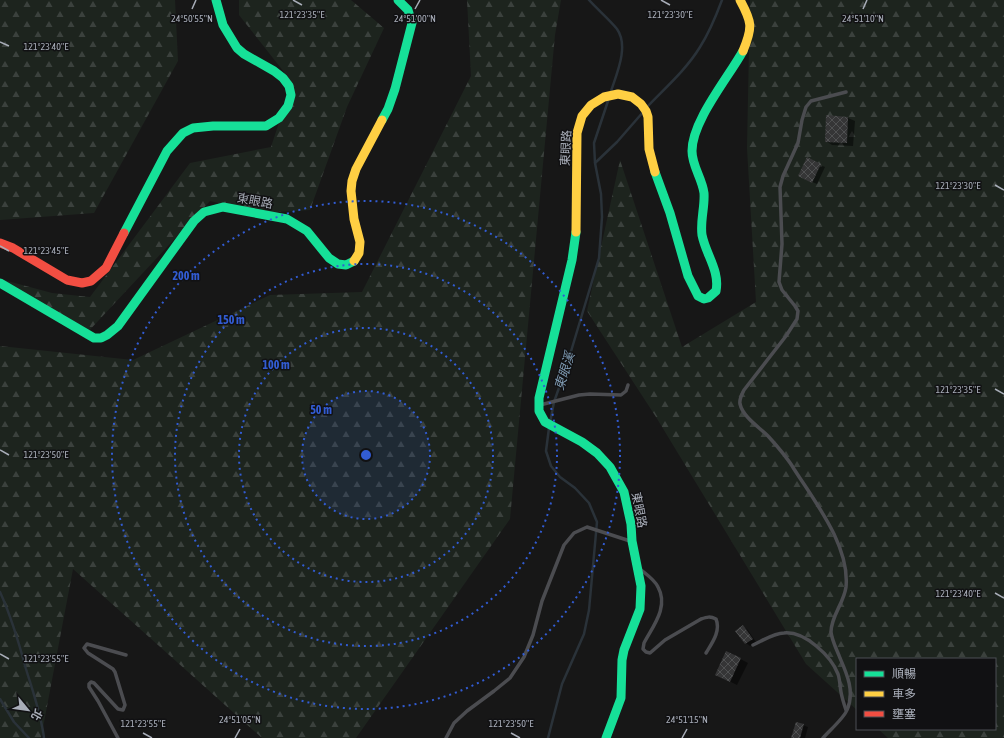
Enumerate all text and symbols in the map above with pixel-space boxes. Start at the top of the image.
text: 121°23'35"E [280,9,325,20]
text: 121°23'30"E [648,9,693,20]
text: 24°50'55"N [171,13,213,24]
text: 24°51'00"N [394,13,436,24]
text: 24°51'10"N [842,13,884,24]
text: 121°23'40"E [24,41,69,52]
street label: 東眼路 [558,130,574,166]
text: 121°23'30"E [936,180,981,191]
street label: 東眼路 [236,191,274,211]
text: 121°23'45"E [24,245,69,256]
text: 200 m [172,269,200,283]
text: 150 m [217,313,245,327]
water label: 東眼溪 [552,348,578,392]
text: 100 m [262,358,290,372]
text: 121°23'35"E [936,384,981,395]
text: 50 m [310,403,332,417]
centre of rings [359,448,373,462]
text: 121°23'50"E [24,449,69,460]
street label: 東眼路 [629,491,649,529]
text: 121°23'40"E [936,588,981,599]
text: 121°23'55"E [24,653,69,664]
legend [856,658,996,730]
text: 順暢 [892,667,916,681]
text: 車多 [892,687,916,701]
north arrow [8,690,48,730]
text: 北 [29,707,45,723]
text: 壅塞 [892,707,916,721]
text: 24°51'05"N [219,714,261,725]
text: 24°51'15"N [666,714,708,725]
text: 121°23'55"E [121,718,166,729]
text: 121°23'50"E [489,718,534,729]

